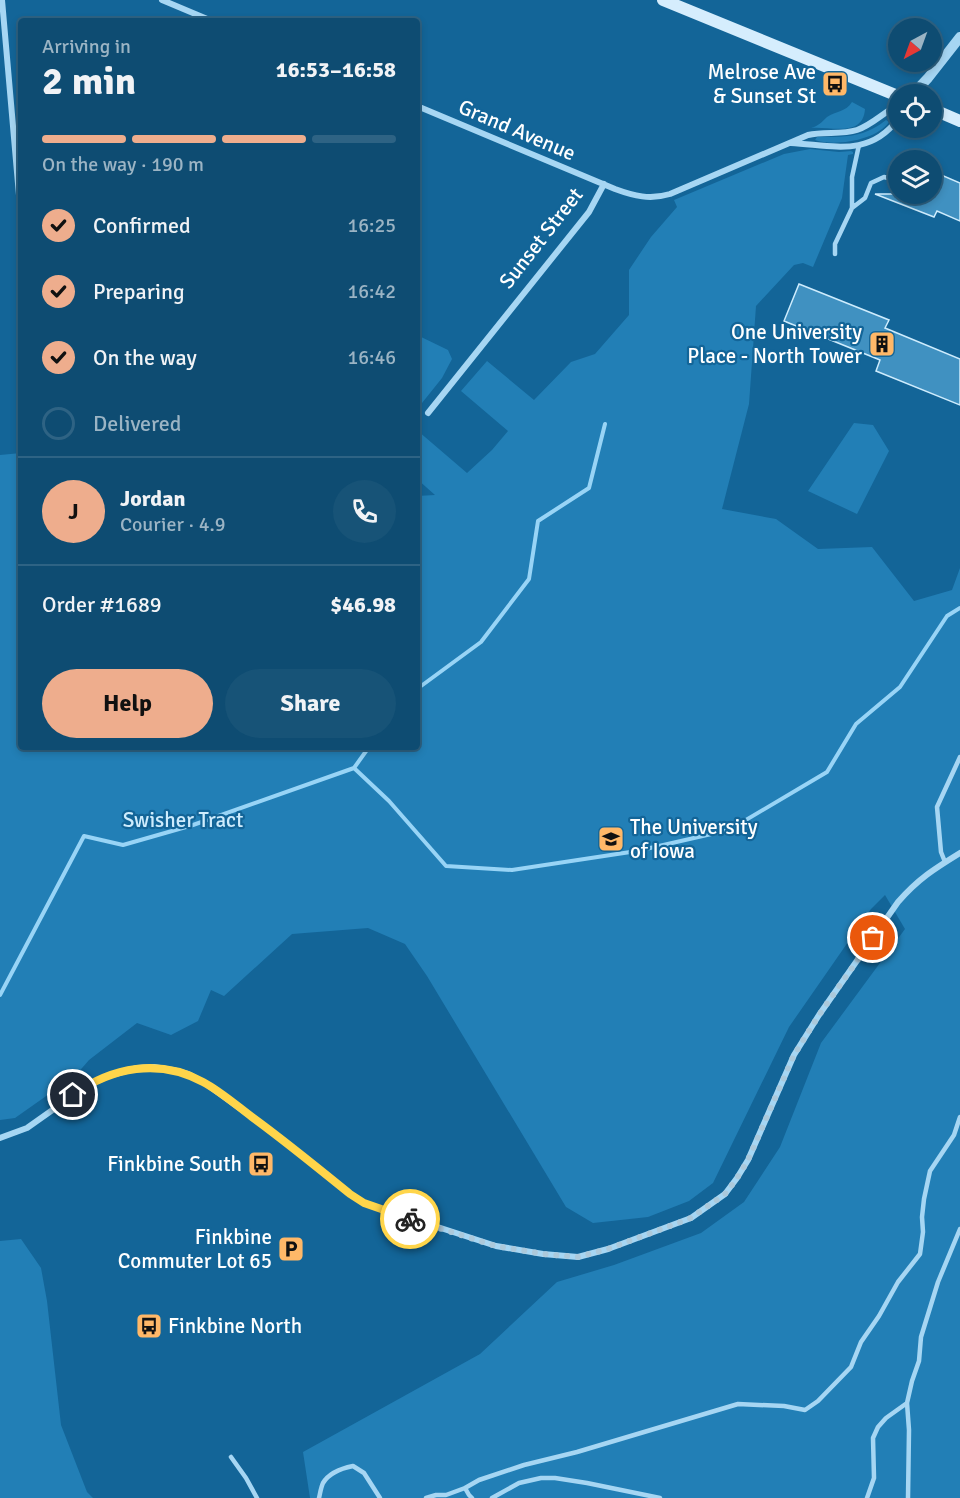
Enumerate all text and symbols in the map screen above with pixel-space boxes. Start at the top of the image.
north arrow [888,18,942,72]
map controls [888,18,942,204]
text: Arriving in [42,34,131,59]
text: 16:53–16:58 [276,56,396,83]
text: 2 min [42,57,136,105]
place label: Melrose Ave & Sunset St [708,59,816,109]
bus stop icon: Melrose Ave & Sunset St [820,69,850,99]
button: locate [888,84,942,138]
street label: Grand Avenue [455,94,579,166]
button: layers [888,150,942,204]
text: On the way · 190 m [42,152,204,177]
street label: Sunset Street [494,182,588,294]
icon: check [42,209,75,242]
text: Confirmed [93,212,191,239]
text: 16:25 [347,213,396,238]
icon: check [42,275,75,308]
text: Preparing [93,278,185,305]
text: 16:42 [347,279,396,304]
place label: One University Place - North Tower [687,319,862,369]
building icon: One University Place - North Tower [867,329,897,359]
icon: check [42,341,75,374]
text: On the way [93,344,197,371]
text: 16:46 [347,345,396,370]
text: Delivered [93,410,181,437]
button: phone [333,480,396,543]
text: Jordan [120,485,186,512]
text: J [68,498,79,525]
text: Courier · 4.9 [120,512,226,537]
text: Order #1689 [42,591,162,618]
text: $46.98 [330,591,396,618]
button: Help [42,669,213,738]
button: Share [225,669,396,738]
park label: Swisher Tract [123,807,243,833]
place label: The University of Iowa [630,814,758,864]
school or university icon: The University of Iowa [596,824,626,854]
pin [847,912,898,963]
icon: bag [856,921,889,954]
pin [47,1069,98,1120]
icon: home [56,1078,89,1111]
bus stop icon: Finkbine South [246,1149,276,1179]
place label: Finkbine South [107,1151,242,1177]
courier [380,1189,440,1249]
icon: bike [394,1203,427,1236]
place label: Finkbine Commuter Lot 65 [118,1224,272,1274]
parking icon: Finkbine Commuter Lot 65 [276,1234,306,1264]
bus stop icon: Finkbine North [134,1311,164,1341]
place label: Finkbine North [168,1313,302,1339]

